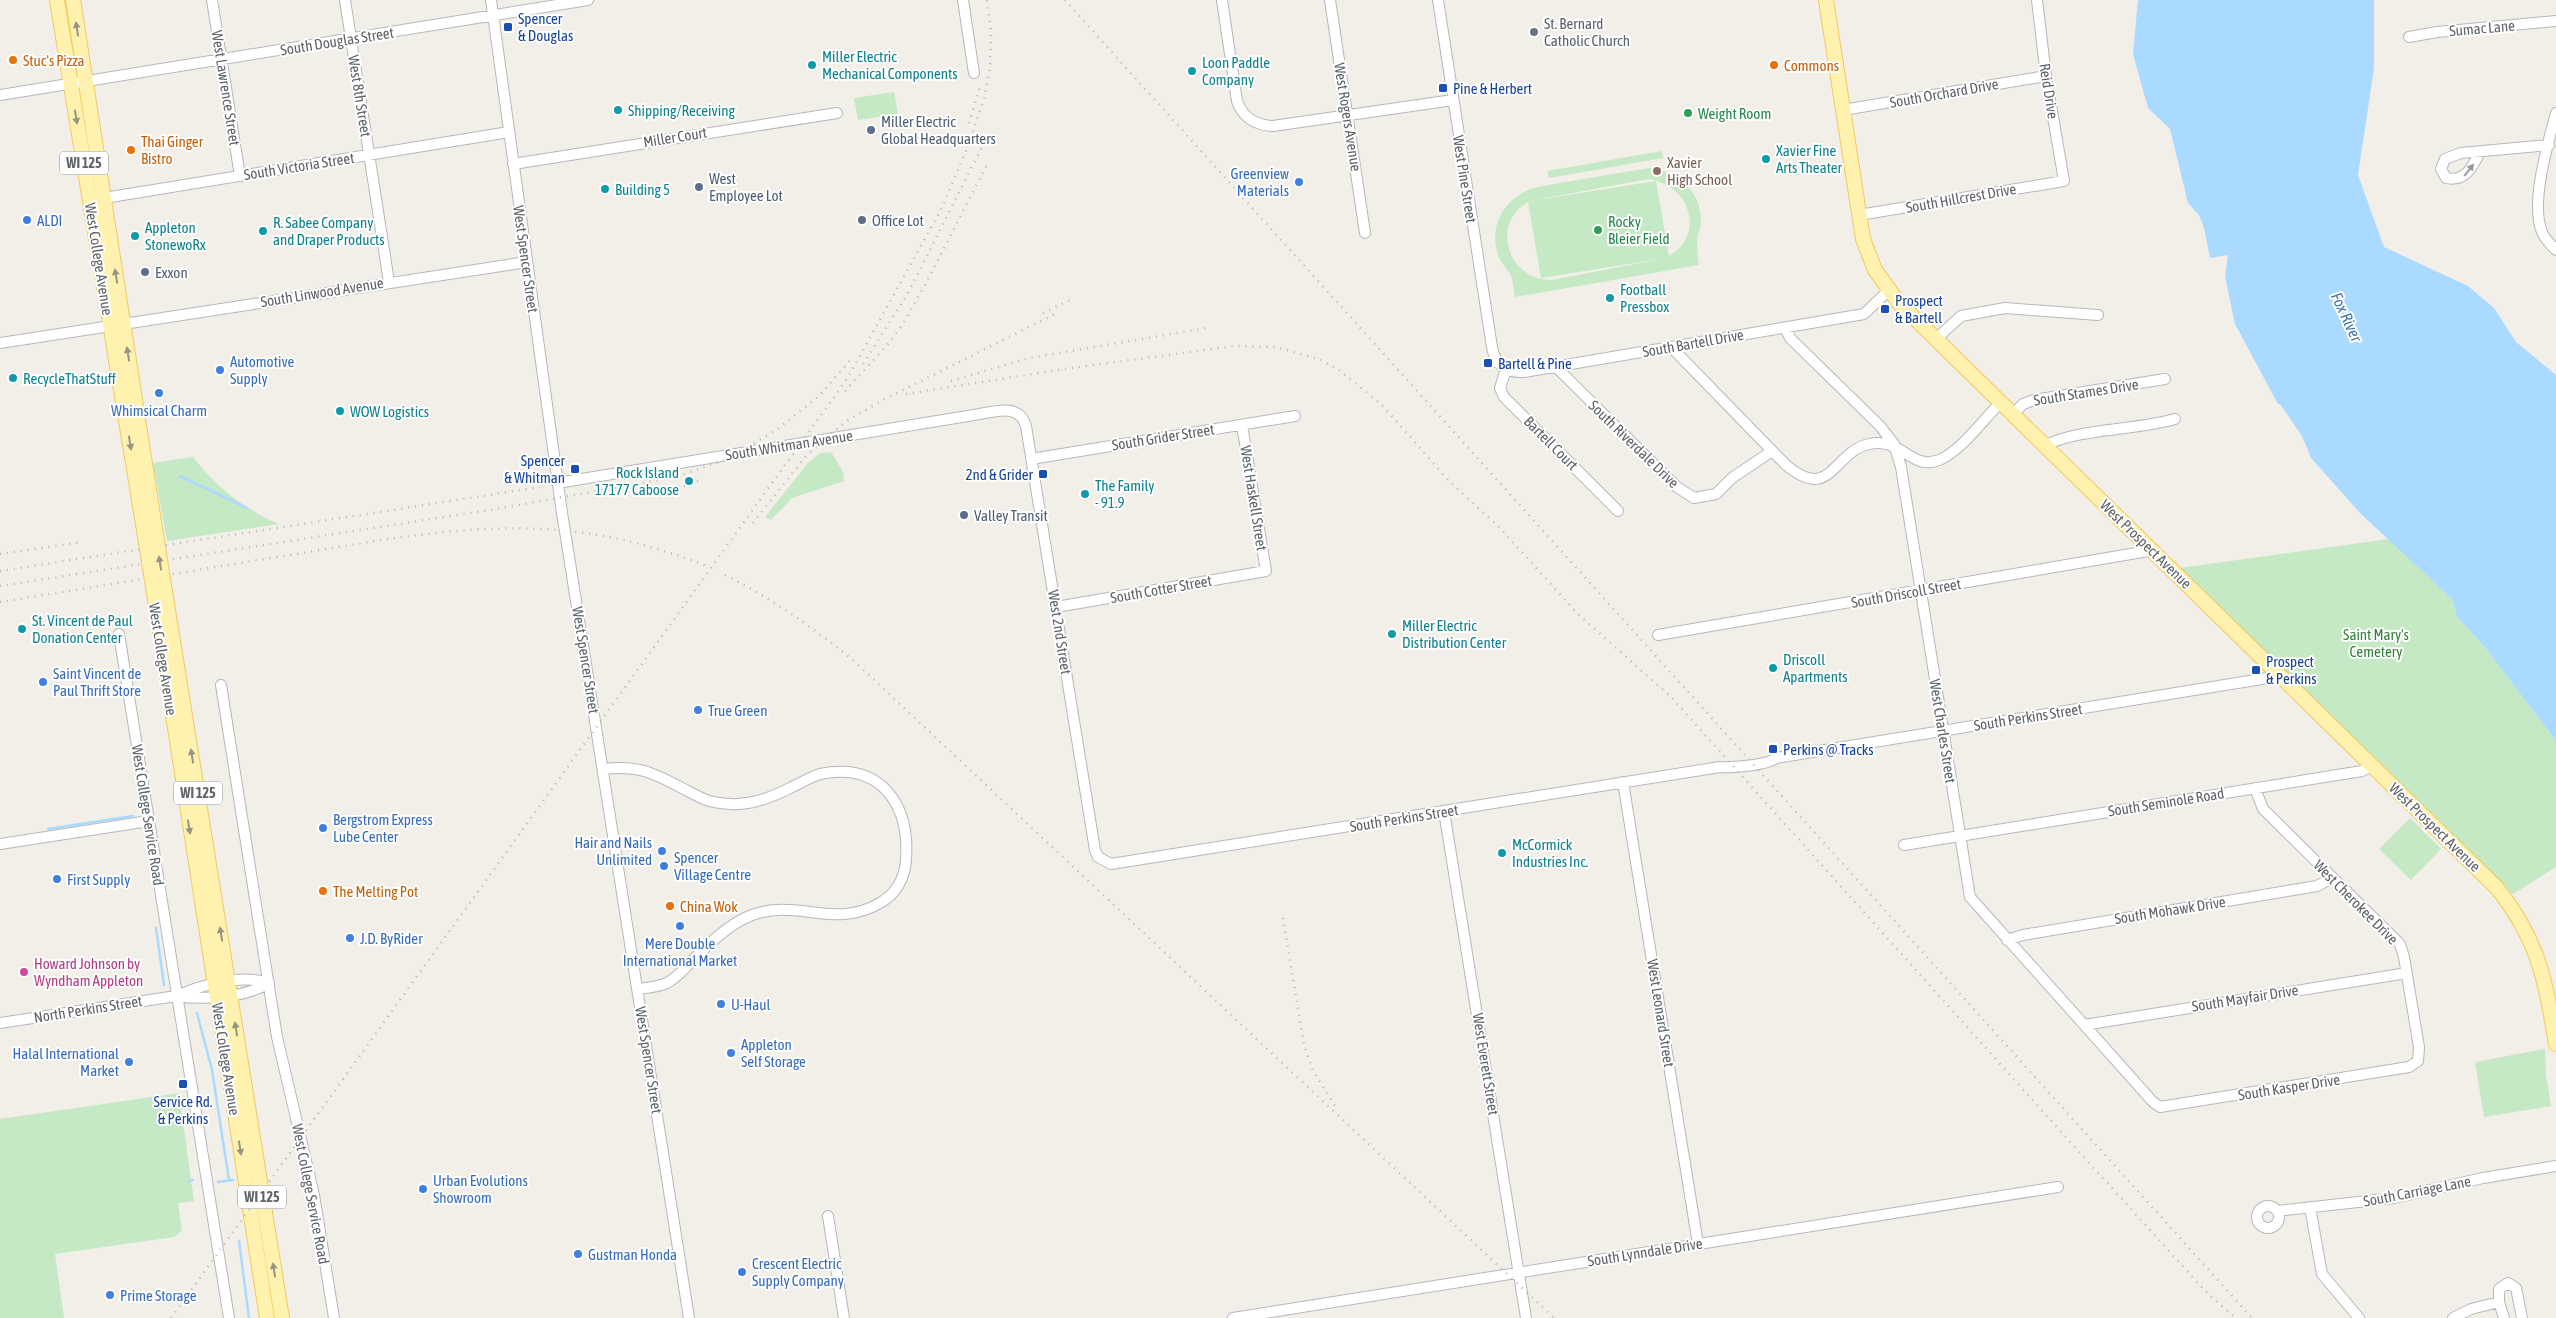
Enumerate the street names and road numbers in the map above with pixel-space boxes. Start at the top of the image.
street label: Sumac Lane [2448,17,2516,39]
street label: South Douglas Street [279,24,395,58]
street label: West Lawrence Street [208,29,244,147]
street label: West 8th Street [345,54,375,138]
street label: West Rogers Avenue [1331,61,1365,173]
street label: Reid Drive [2036,62,2062,120]
street label: South Orchard Drive [1888,75,2000,111]
street label: Miller Court [642,124,708,150]
street label: West Pine Street [1450,134,1480,224]
street label: South Victoria Street [243,149,355,183]
road number: WI 125 [60,152,108,174]
street label: South Hillcrest Drive [1904,180,2018,216]
street label: West College Avenue [82,201,116,317]
street label: West Spencer Street [510,204,542,314]
street label: South Linwood Avenue [259,274,385,310]
street label: South Bartell Drive [1641,326,1745,360]
street label: South Stames Drive [2032,375,2140,409]
street label: South Riverdale Drive [1586,397,1683,491]
street label: Bartell Court [1521,413,1581,473]
street label: South Grider Street [1111,421,1215,453]
street label: South Whitman Avenue [724,427,854,463]
street label: West Haskell Street [1237,444,1271,552]
street label: West Prospect Avenue [2097,496,2195,592]
street label: South Cotter Street [1109,572,1213,606]
street label: South Driscoll Street [1850,575,1962,611]
street label: West 2nd Street [1045,589,1075,675]
street label: West College Avenue [146,601,180,717]
street label: West Spencer Street [569,605,603,715]
street label: West Charles Street [1926,678,1960,784]
street label: South Perkins Street [1972,700,2084,734]
street label: West College Service Road [128,743,168,887]
street label: West Prospect Avenue [2386,779,2484,875]
road number: WI 125 [174,781,222,804]
street label: South Seminole Road [2107,784,2225,820]
street label: South Perkins Street [1348,801,1460,835]
street label: West Cherokee Drive [2310,856,2402,948]
street label: South Mohawk Drive [2113,893,2227,927]
street label: West Leonard Street [1644,958,1678,1068]
street label: South Mayfair Drive [2191,981,2300,1015]
street label: North Perkins Street [33,992,143,1026]
street label: West College Avenue [209,1001,243,1117]
street label: West Spencer Street [632,1005,666,1115]
street label: West Everett Street [1470,1012,1502,1116]
street label: South Kasper Drive [2237,1071,2341,1103]
street label: West College Service Road [289,1122,333,1266]
street label: South Carriage Lane [2362,1172,2472,1210]
road number: WI 125 [238,1186,286,1208]
street label: South Lynndale Drive [1586,1234,1704,1269]

